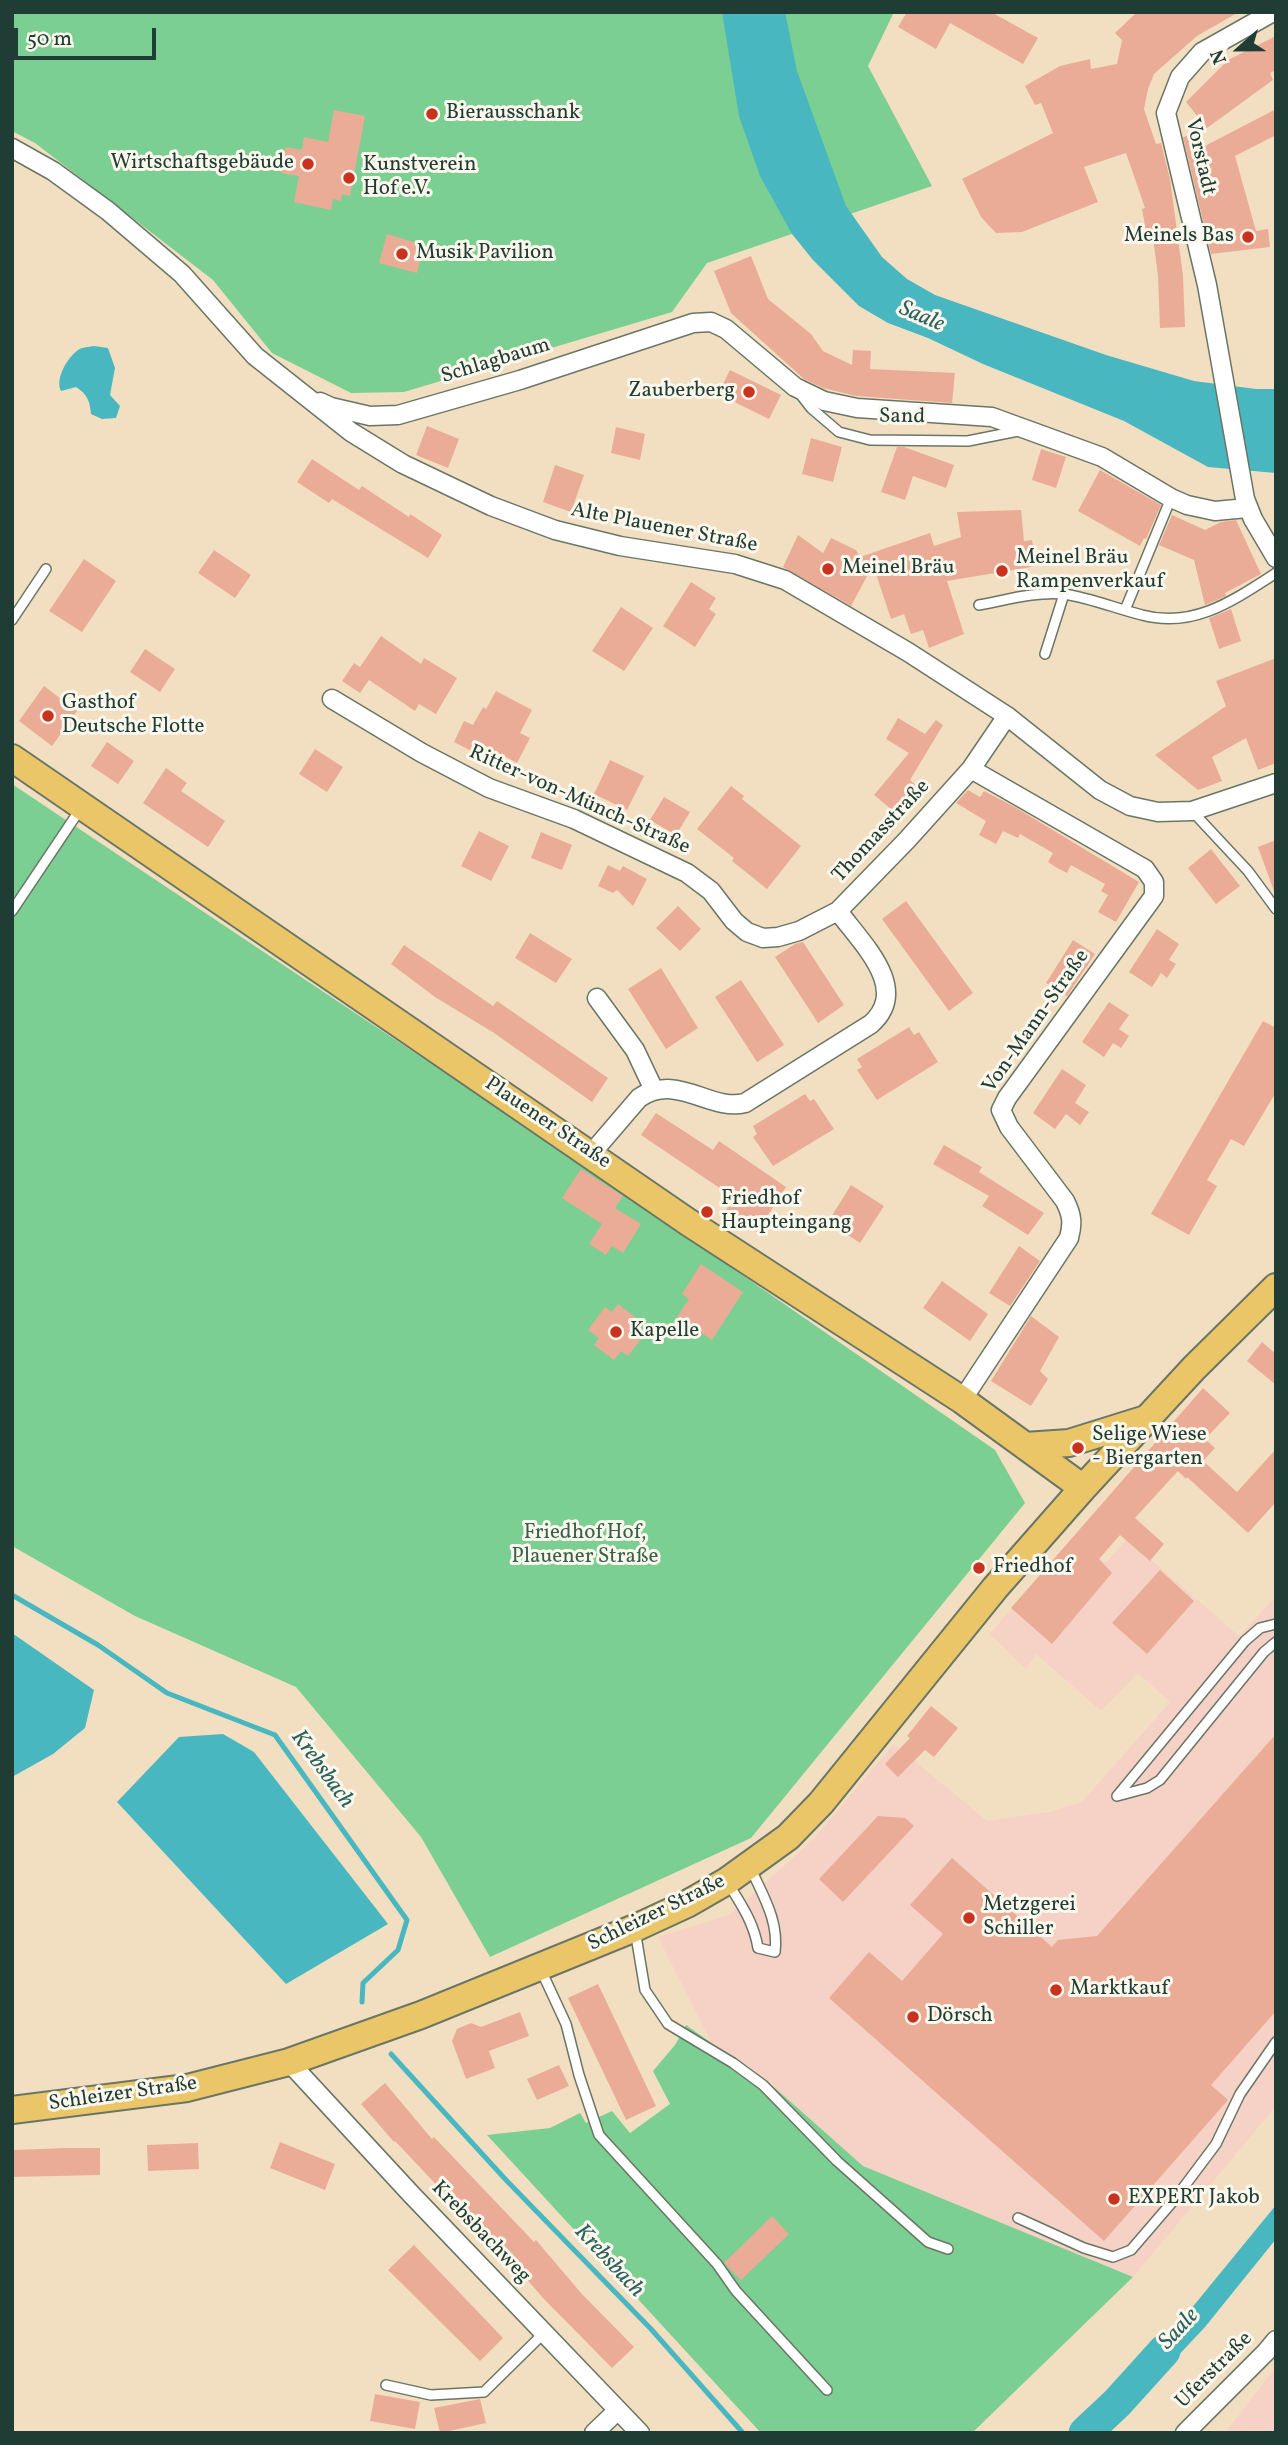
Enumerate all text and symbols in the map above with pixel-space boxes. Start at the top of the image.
scale bar [18,14,159,58]
north arrow [1204,14,1274,84]
text: 50 m [27,25,72,54]
text: N [1205,45,1234,68]
place label: Bierausschank [446,101,580,127]
marker: Bierausschank [424,106,440,122]
street label: Vorstadt [1178,116,1220,198]
place label: Wirtschaftsgebäude [111,151,294,177]
place label: Kunstverein Hof e.V. [363,153,476,203]
marker: Wirtschaftsgebäude [300,156,316,172]
marker: Kunstverein Hof e.V. [341,170,357,186]
place label: Meinels Bas [1124,224,1234,250]
marker: Meinels Bas [1240,229,1256,245]
place label: Musik Pavilion [416,241,554,267]
marker: Musik Pavilion [394,246,410,262]
water label: Saale [894,296,948,340]
street label: Schlagbaum [438,333,554,391]
place label: Zauberberg [628,379,735,405]
marker: Zauberberg [741,384,757,400]
street label: Sand [879,405,925,431]
street label: Alte Plauener Straße [569,499,759,559]
place label: Meinel Bräu Rampenverkauf [1016,546,1164,596]
place label: Meinel Bräu [842,556,955,582]
marker: Meinel Bräu [820,561,836,577]
marker: Meinel Bräu Rampenverkauf [994,563,1010,579]
place label: Gasthof Deutsche Flotte [62,691,205,741]
marker: Gasthof Deutsche Flotte [40,708,56,724]
street label: Ritter-von-Münch-Straße [465,741,693,861]
street label: Thomasstraße [828,775,936,889]
street label: Von-Mann-Straße [978,946,1096,1098]
street label: Plauener Straße [479,1072,615,1176]
place label: Friedhof Haupteingang [721,1187,852,1237]
marker: Friedhof Haupteingang [699,1204,715,1220]
place label: Kapelle [630,1319,699,1345]
marker: Kapelle [608,1324,624,1340]
place label: Selige Wiese - Biergarten [1092,1423,1207,1473]
marker: Selige Wiese - Biergarten [1070,1440,1086,1456]
park label: Friedhof Hof, Plauener Straße [512,1521,658,1571]
place label: Friedhof [993,1555,1072,1581]
marker: Friedhof [971,1560,987,1576]
water label: Krebsbach [283,1725,359,1815]
street label: Schleizer Straße [584,1870,730,1958]
place label: Metzgerei Schiller [983,1893,1076,1943]
marker: Metzgerei Schiller [961,1910,977,1926]
place label: Marktkauf [1070,1977,1169,2003]
marker: Marktkauf [1048,1982,1064,1998]
place label: Dörsch [927,2004,993,2030]
marker: Dörsch [905,2009,921,2025]
street label: Schleizer Straße [47,2072,199,2118]
street label: Krebsbachweg [425,2177,535,2289]
place label: EXPERT Jakob [1128,2186,1260,2212]
marker: EXPERT Jakob [1106,2191,1122,2207]
water label: Krebsbach [567,2220,649,2304]
water label: Saale [1154,2304,1206,2356]
street label: Uferstraße [1171,2327,1259,2415]

